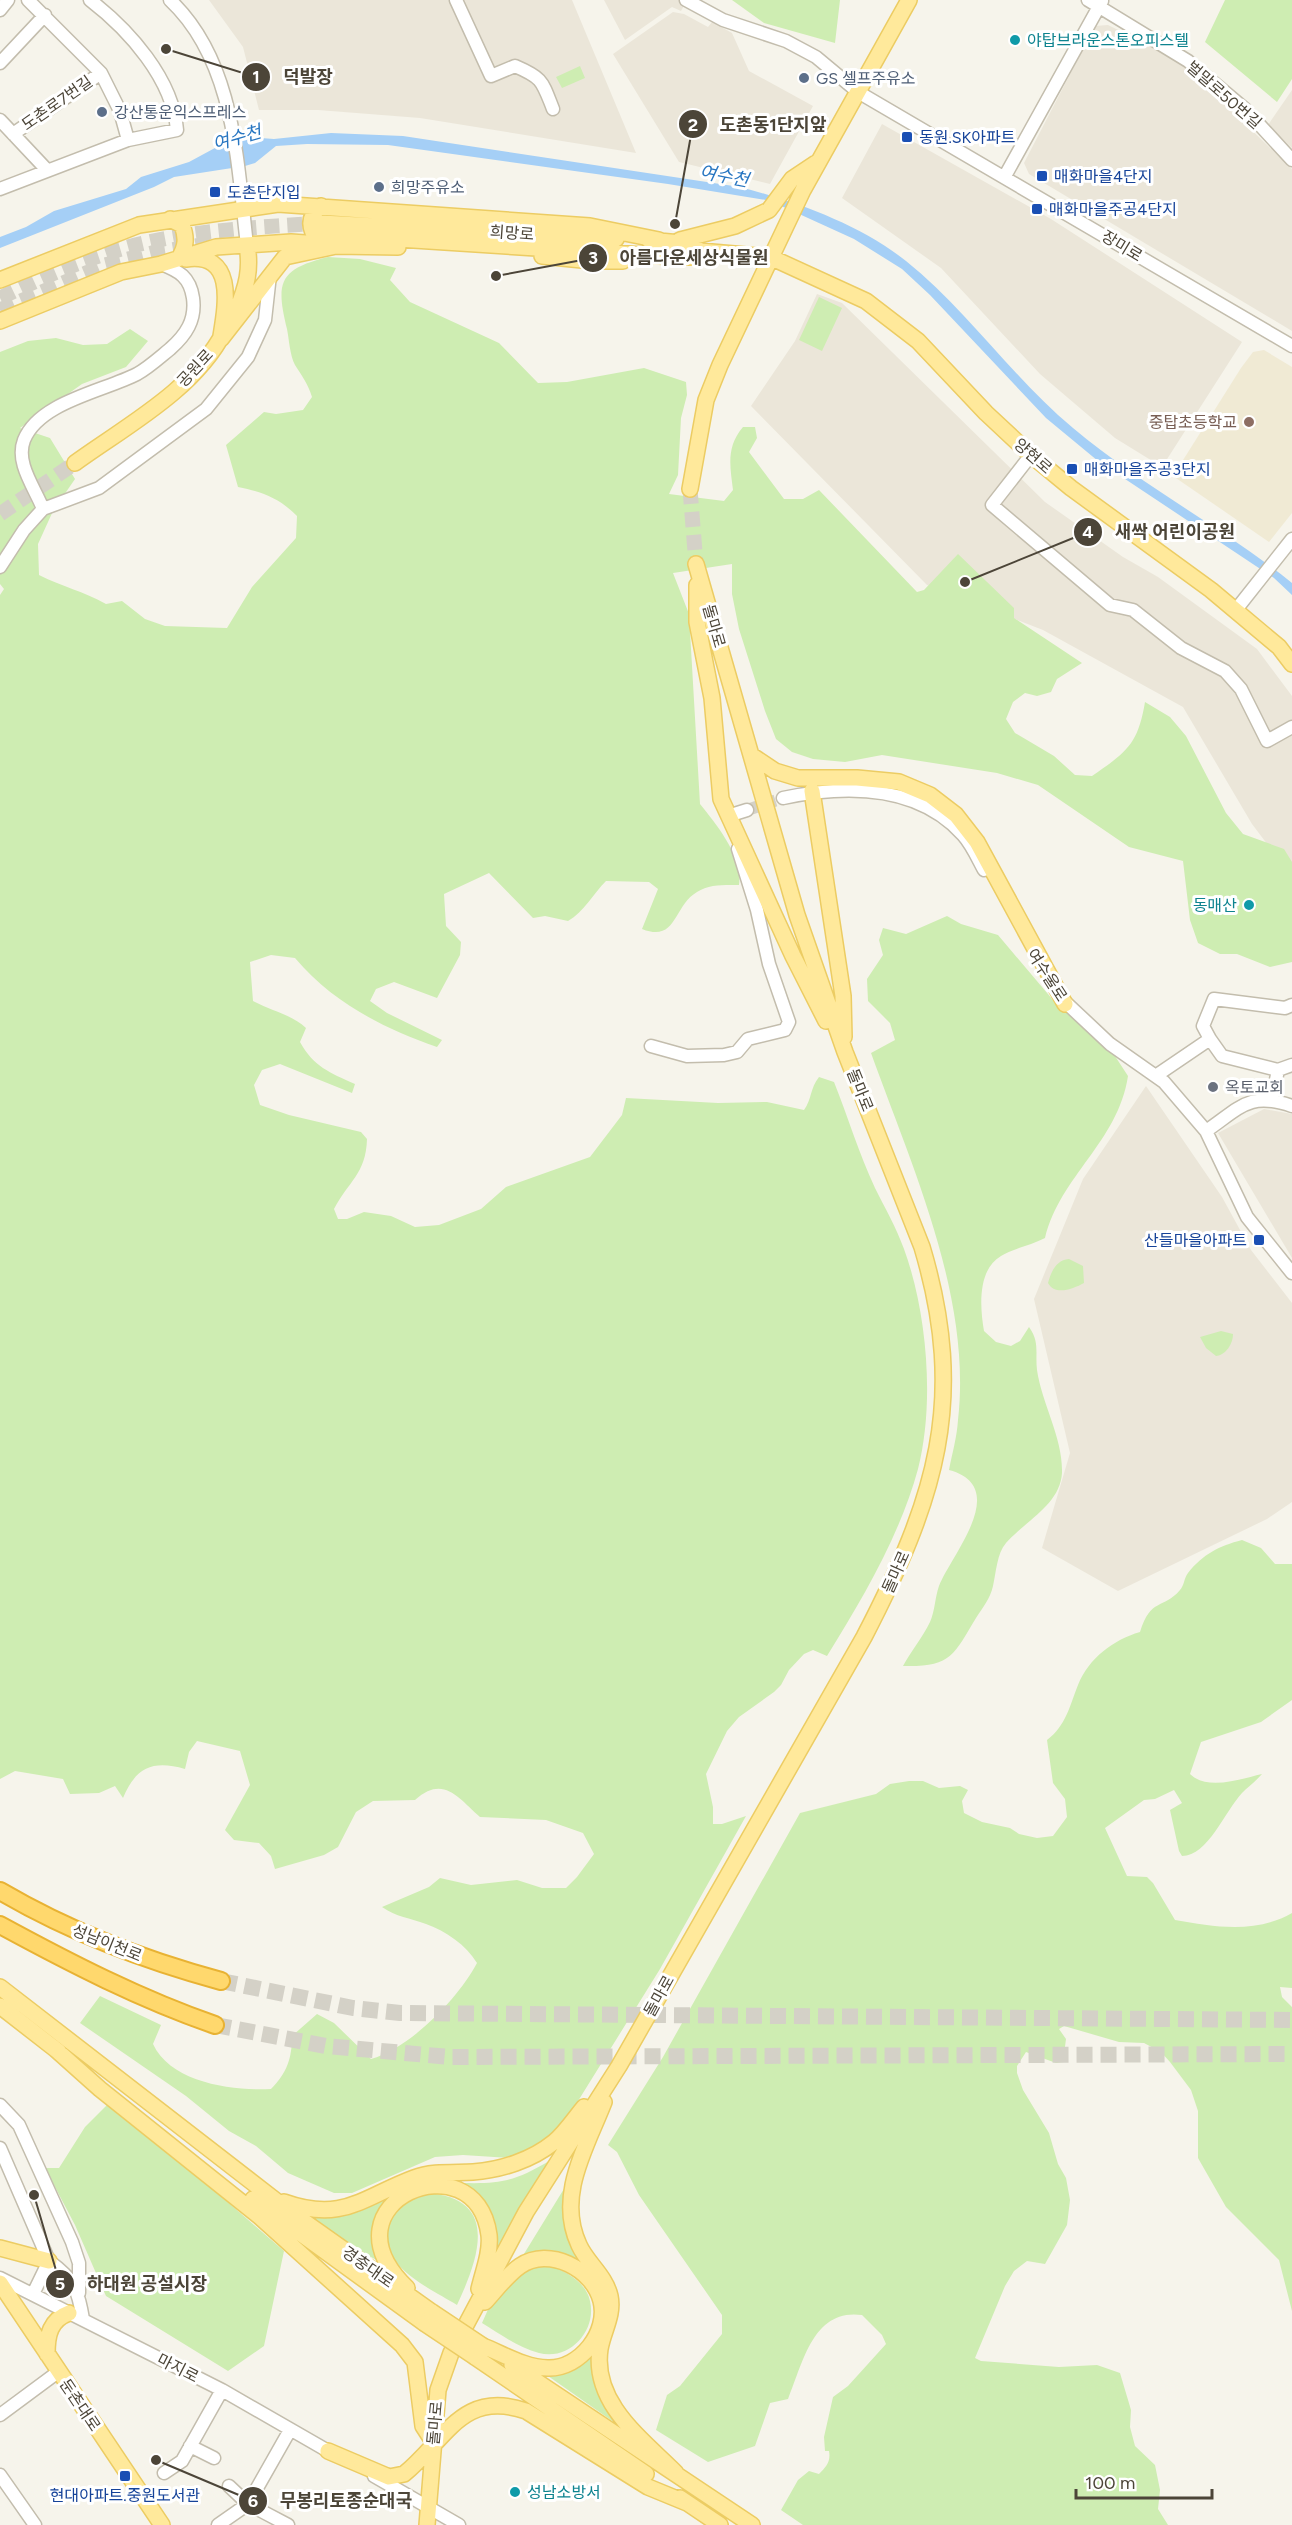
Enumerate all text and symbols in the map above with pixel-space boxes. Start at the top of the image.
place label: 야탑브라운스톤오피스텔 [1027,31,1189,50]
marker: 야탑브라운스톤오피스텔 [1008,33,1022,47]
street label: 벌말로50번길 [1183,57,1265,133]
callout: 덕발장 [241,59,345,95]
text: 1 [252,66,260,88]
text: 덕발장 [283,66,333,88]
place label: GS 셀프주유소 [816,69,916,88]
marker: GS 셀프주유소 [797,71,811,85]
street label: 도촌로7번길 [18,72,96,134]
place label: 강산통운익스프레스 [114,103,246,122]
marker: 강산통운익스프레스 [95,105,109,119]
callout: 도촌동1단지앞 [678,106,839,142]
text: 2 [688,114,698,136]
text: 도촌동1단지앞 [720,114,827,136]
water label: 여수천 [210,120,266,155]
place label: 동원.SK아파트 [919,128,1016,147]
marker: 동원.SK아파트 [900,130,914,144]
water label: 여수천 [698,160,753,192]
place label: 매화마을4단지 [1054,167,1152,186]
marker: 매화마을4단지 [1035,169,1049,183]
place label: 희망주유소 [391,178,465,197]
marker: 희망주유소 [372,180,386,194]
place label: 도촌단지입 [227,183,301,202]
marker: 도촌단지입 [208,185,222,199]
place label: 매화마을주공4단지 [1049,200,1177,219]
marker: 매화마을주공4단지 [1030,202,1044,216]
street label: 희망로 [489,222,535,244]
street label: 장미로 [1098,226,1146,266]
callout: 아름다운세상식물원 [578,240,781,276]
text: 3 [588,247,598,269]
text: 아름다운세상식물원 [619,247,769,269]
street label: 공원로 [173,345,217,391]
place label: 중탑초등학교 [1149,413,1237,432]
marker: 중탑초등학교 [1242,415,1256,429]
street label: 양현로 [1010,434,1056,478]
place label: 매화마을주공3단지 [1084,460,1210,479]
marker: 매화마을주공3단지 [1065,462,1079,476]
callout: 새싹 어린이공원 [1073,514,1247,550]
text: 4 [1082,521,1094,543]
text: 새싹 어린이공원 [1115,521,1235,543]
street label: 돌마로 [699,602,729,650]
place label: 동매산 [1193,896,1237,915]
marker: 동매산 [1242,898,1256,912]
street label: 여수울로 [1023,945,1071,1005]
street label: 돌마로 [843,1066,877,1114]
place label: 옥토교회 [1225,1078,1284,1097]
marker: 옥토교회 [1206,1080,1220,1094]
place label: 산들마을아파트 [1144,1231,1247,1250]
marker: 산들마을아파트 [1252,1233,1266,1247]
street label: 돌마로 [878,1548,914,1596]
street label: 성남이천로 [69,1920,145,1966]
street label: 돌마로 [640,1972,678,2020]
street label: 경충대로 [338,2242,398,2292]
callout: 하대원 공설시장 [45,2266,219,2302]
text: 5 [55,2273,65,2295]
text: 하대원 공설시장 [87,2273,208,2295]
street label: 마지로 [154,2350,202,2387]
street label: 둔촌대로 [56,2375,104,2435]
street label: 돌마로 [424,2400,446,2446]
scale bar [1076,2462,1212,2500]
marker: 현대아파트.중원도서관 [118,2469,132,2483]
text: 100 m [1085,2472,1135,2494]
callout: 무봉리토종순대국 [238,2483,424,2519]
place label: 성남소방서 [527,2483,601,2502]
marker: 성남소방서 [508,2485,522,2499]
place label: 현대아파트.중원도서관 [50,2486,201,2505]
text: 6 [248,2490,258,2512]
text: 무봉리토종순대국 [280,2490,412,2512]

